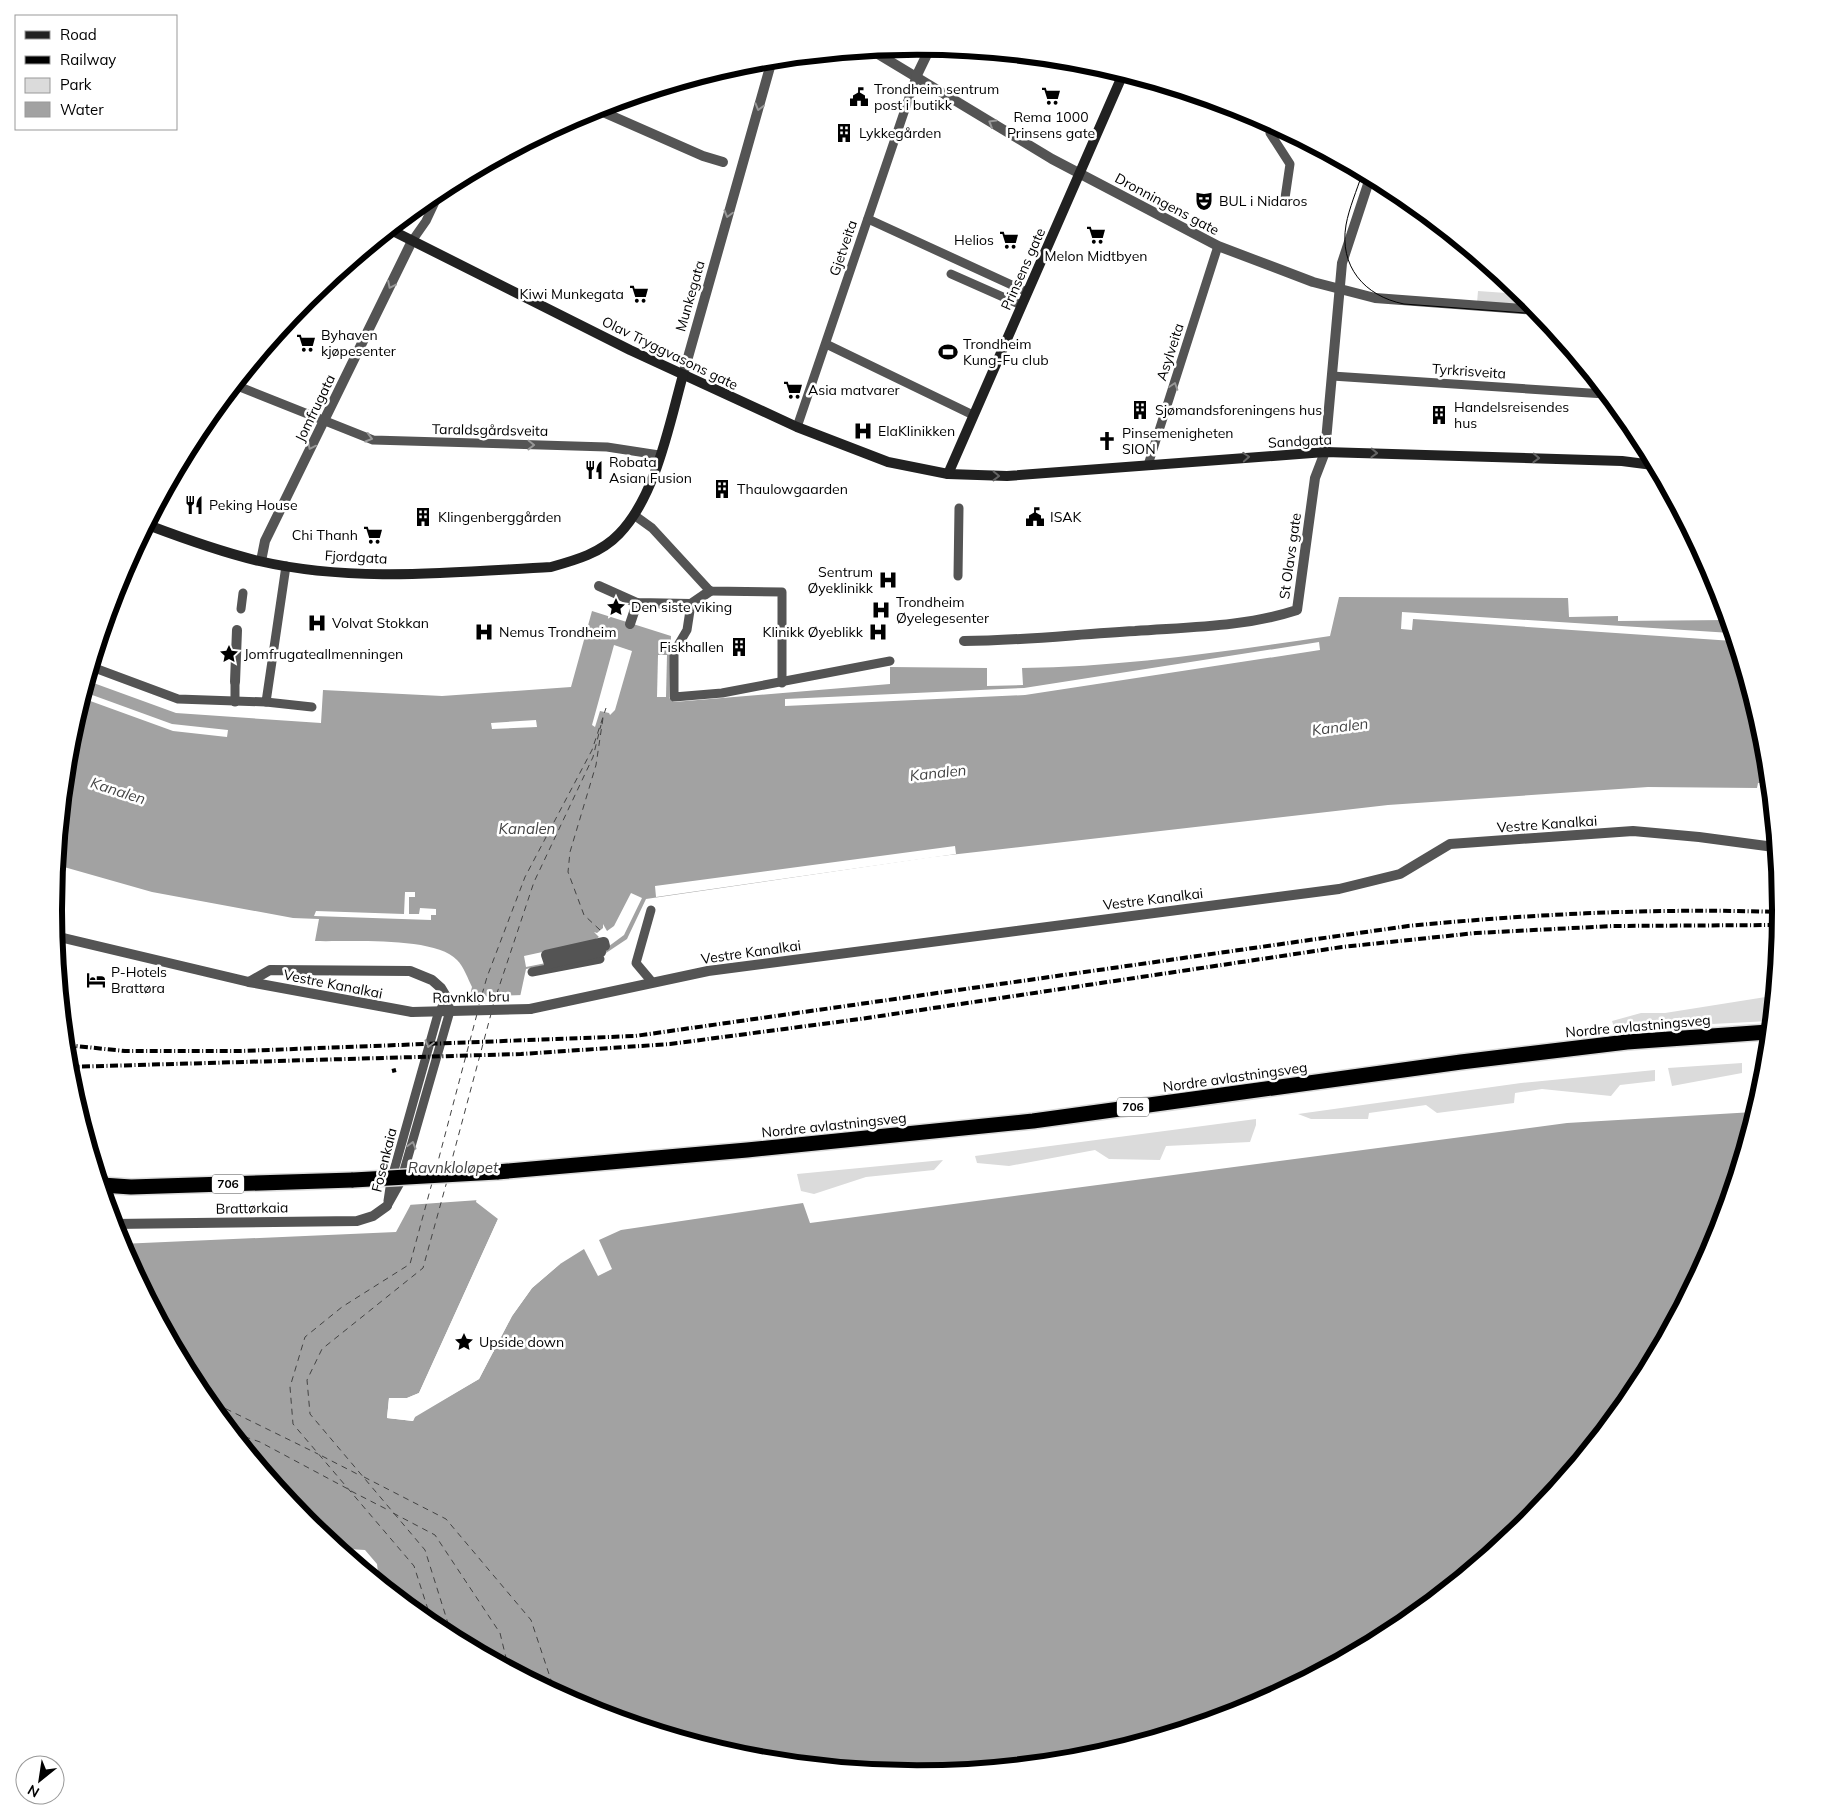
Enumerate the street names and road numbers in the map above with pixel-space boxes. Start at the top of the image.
street label: Dronningens gate [1112,169,1222,239]
street label: Gjetveita [825,218,861,278]
street label: Prinsens gate [997,225,1049,313]
street label: Munkegata [671,258,709,334]
street label: Olav Tryggvasons gate [599,312,741,394]
street label: Asylveita [1152,321,1188,383]
street label: Tyrkrisveita [1431,359,1507,383]
street label: Jomfrugata [291,371,339,445]
street label: Taraldsgårdsveita [432,420,548,440]
street label: Sandgata [1268,430,1332,452]
street label: St Olavs gate [1275,512,1305,600]
street label: Fjordgata [324,546,388,568]
street label: Vestre Kanalkai [1496,812,1598,836]
street label: Vestre Kanalkai [1102,884,1204,914]
street label: Vestre Kanalkai [700,936,802,968]
street label: Vestre Kanalkai [282,966,384,1002]
street label: Ravnklo bru [432,987,510,1007]
street label: Nordre avlastningsveg [1565,1011,1711,1041]
street label: Nordre avlastningsveg [1162,1058,1308,1096]
road number: 706 [1117,1098,1149,1116]
street label: Nordre avlastningsveg [761,1108,907,1142]
street label: Fosenkaia [367,1126,401,1194]
road number: 706 [212,1174,244,1194]
street label: Brattørkaia [215,1198,289,1218]

